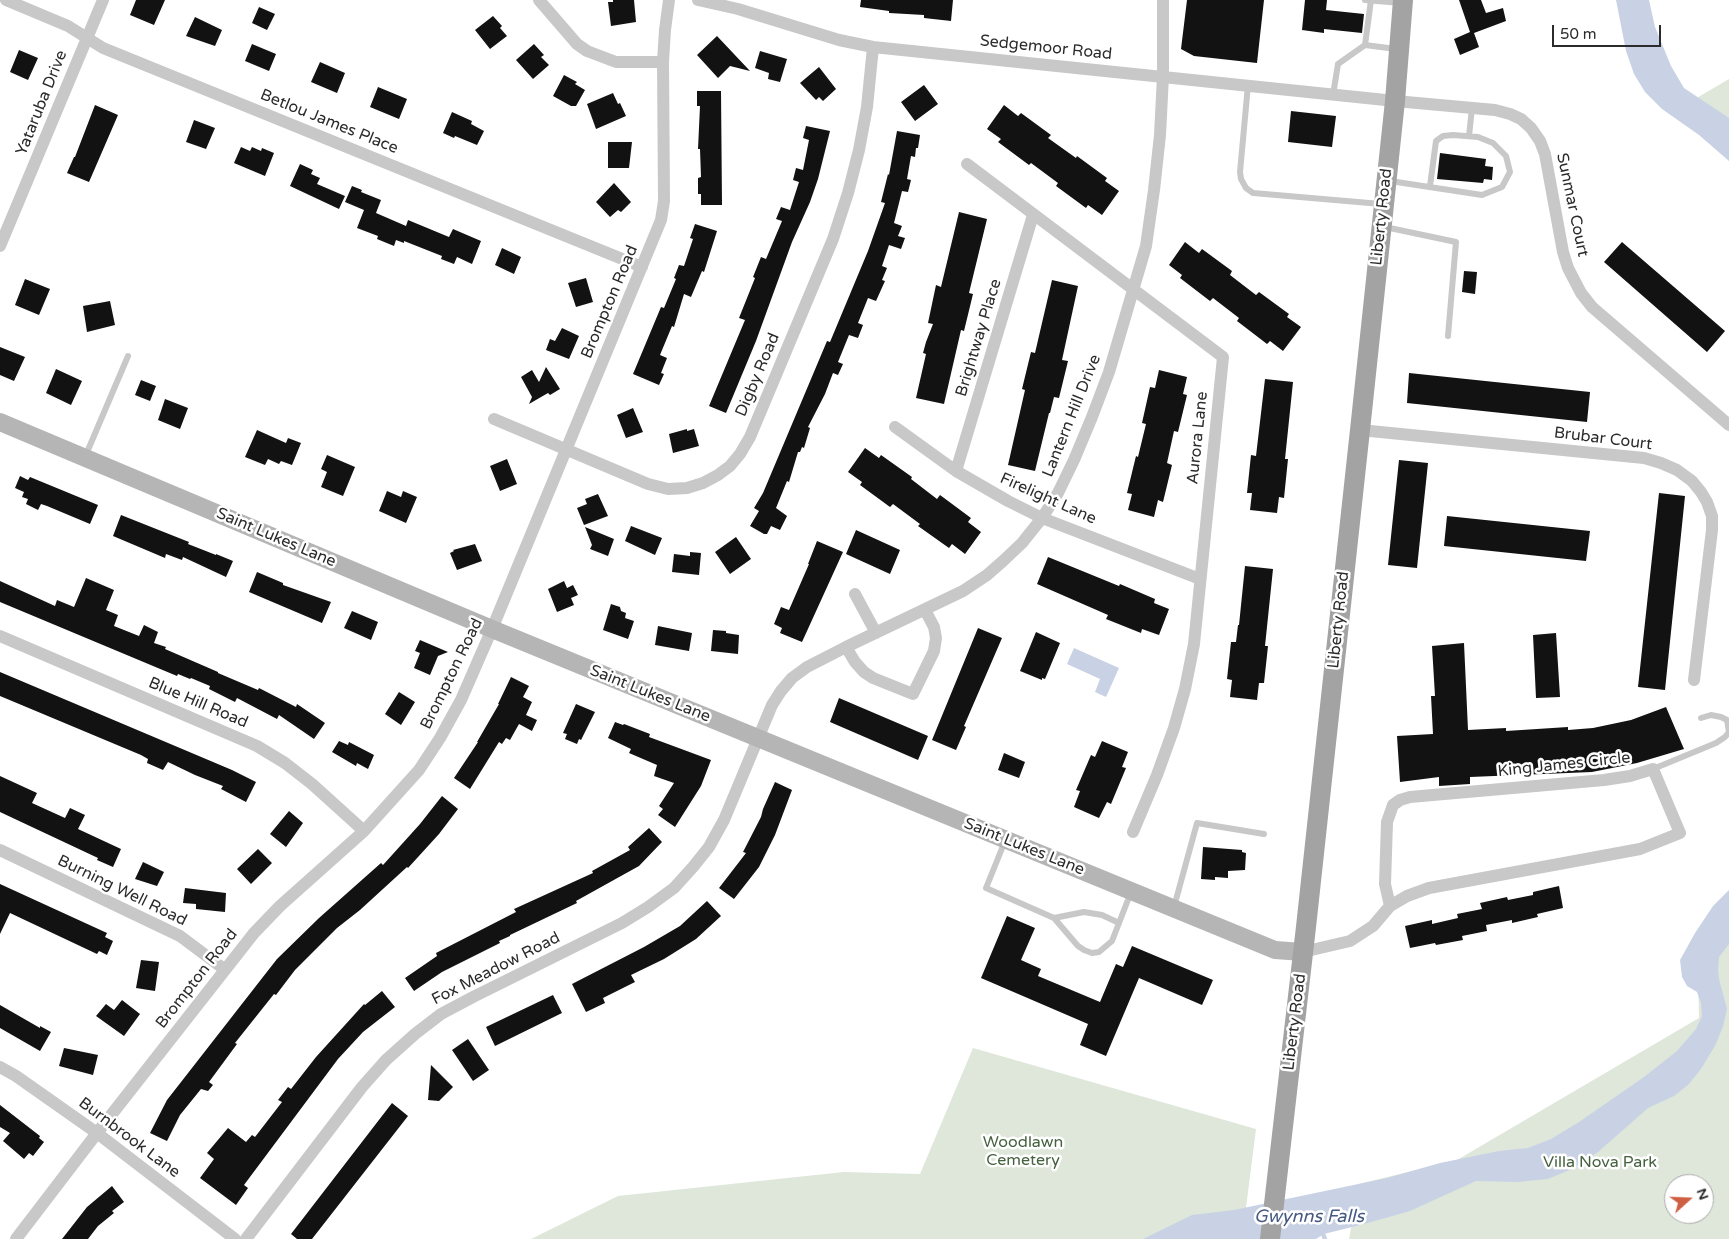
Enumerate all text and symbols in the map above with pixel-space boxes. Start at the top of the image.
scale bar [1554,15,1663,47]
text: 50 m [1560,25,1597,43]
street label: Sedgemoor Road [979,32,1113,64]
street label: Yataruba Drive [12,48,72,158]
street label: Betlou James Place [257,86,401,158]
street label: Sunmar Court [1552,151,1592,259]
street label: Liberty Road [1367,168,1397,266]
street label: Brompton Road [577,242,643,362]
street label: Brightway Place [952,277,1006,399]
street label: Digby Road [732,330,784,420]
street label: Lantern Hill Drive [1039,352,1105,480]
street label: Aurora Lane [1184,391,1212,485]
street label: Brubar Court [1553,423,1653,455]
street label: Firelight Lane [997,469,1099,529]
street label: Saint Lukes Lane [213,504,339,572]
street label: Liberty Road [1324,571,1354,669]
street label: Brompton Road [417,615,487,733]
street label: Saint Lukes Lane [587,661,713,727]
street label: Blue Hill Road [145,673,251,733]
street label: King James Circle [1497,748,1631,782]
street label: Saint Lukes Lane [961,814,1087,880]
street label: Burning Well Road [54,851,190,931]
street label: Brompton Road [152,925,242,1033]
street label: Fox Meadow Road [429,928,563,1010]
street label: Liberty Road [1280,972,1310,1072]
street label: Burnbrook Lane [75,1094,183,1182]
park label: Woodlawn Cemetery [983,1133,1063,1171]
park label: Villa Nova Park [1543,1153,1657,1173]
north arrow [1664,1174,1714,1224]
text: N [1693,1186,1713,1202]
water label: Gwynns Falls [1254,1206,1364,1228]

